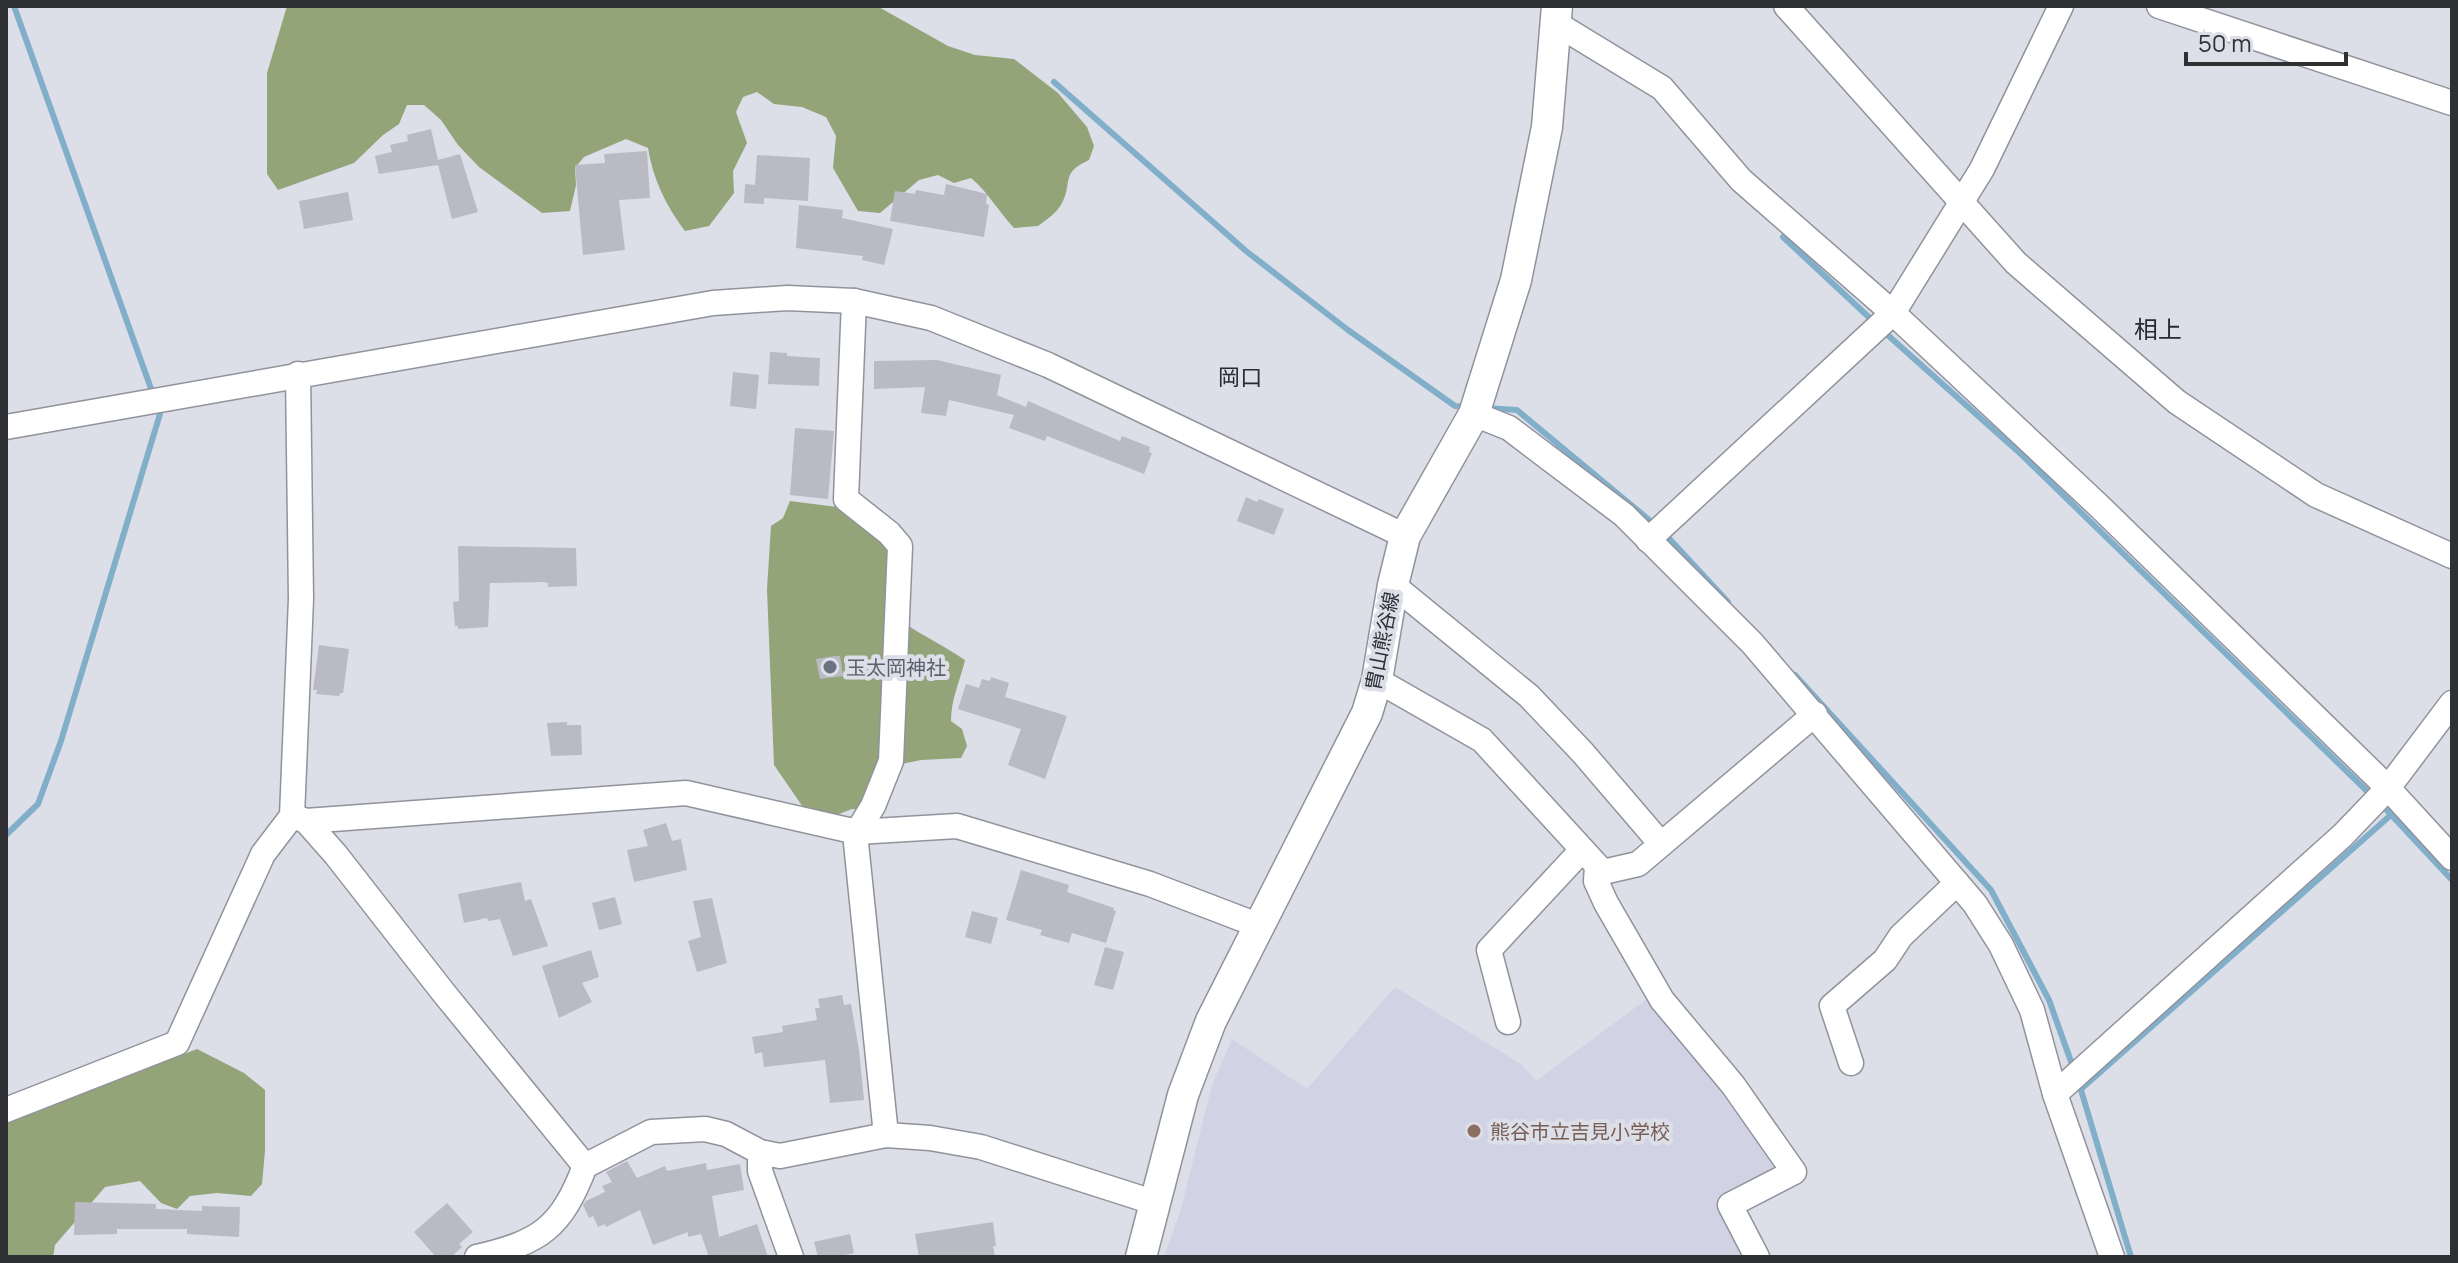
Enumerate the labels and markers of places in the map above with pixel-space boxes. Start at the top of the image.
place label: 玉太岡神社 [846,654,946,681]
marker: 玉太岡神社 [821,658,839,676]
place label: 熊谷市立吉見小学校 [1490,1118,1670,1145]
marker: 熊谷市立吉見小学校 [1465,1122,1483,1140]

